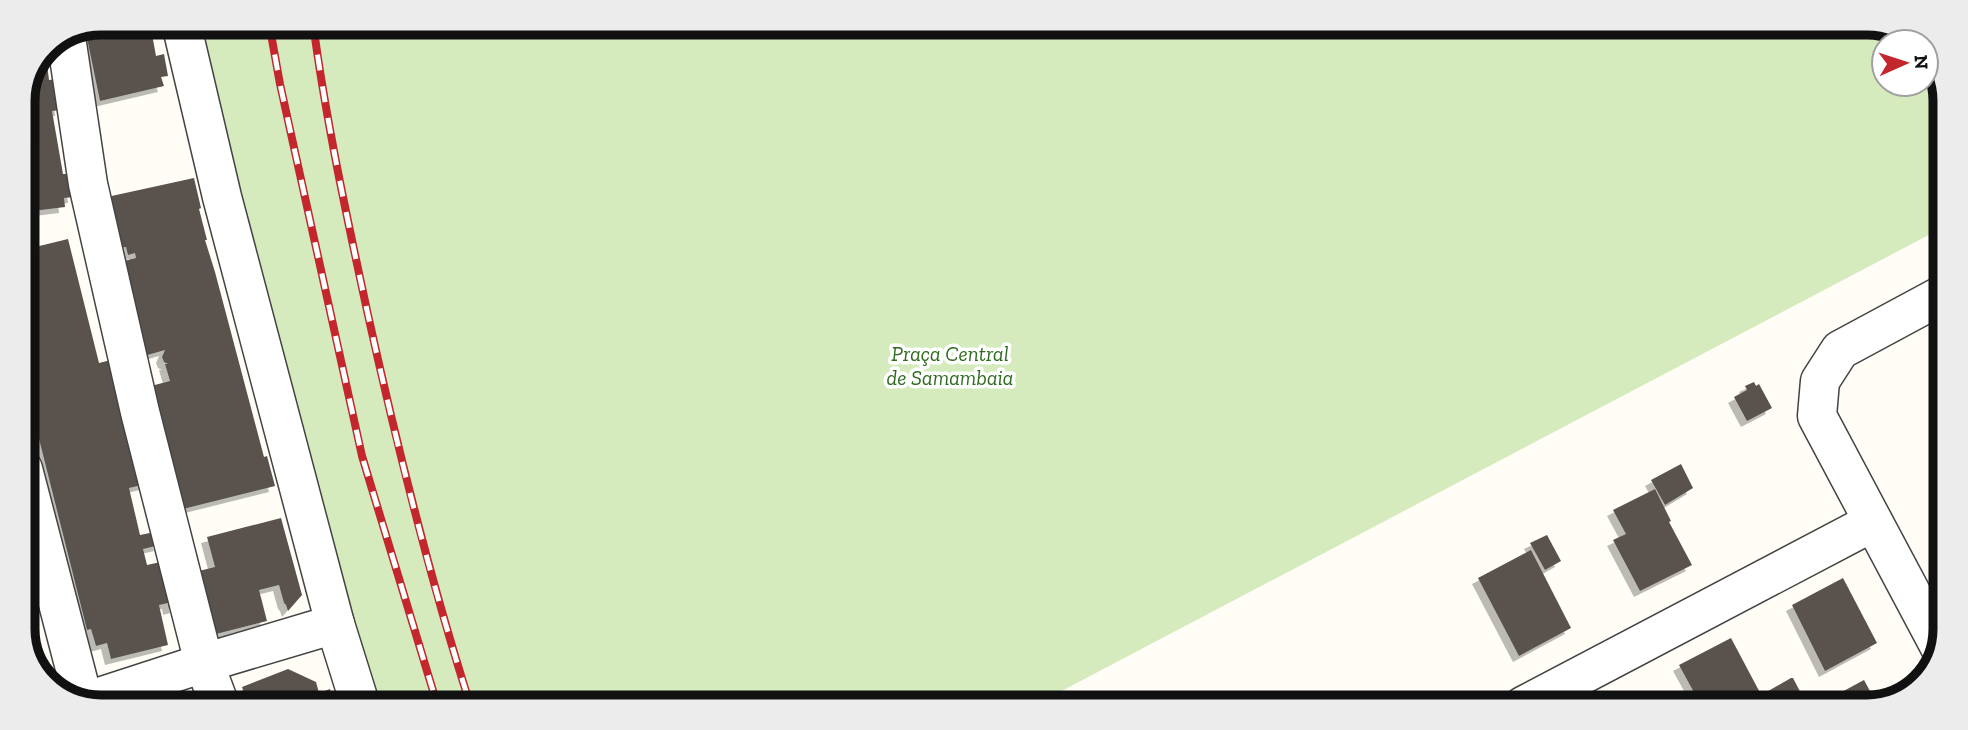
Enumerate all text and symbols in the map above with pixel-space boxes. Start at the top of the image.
north arrow [1870,28,1940,98]
text: N [1910,54,1933,70]
park label: Praça Central de Samambaia [887,341,1013,390]

